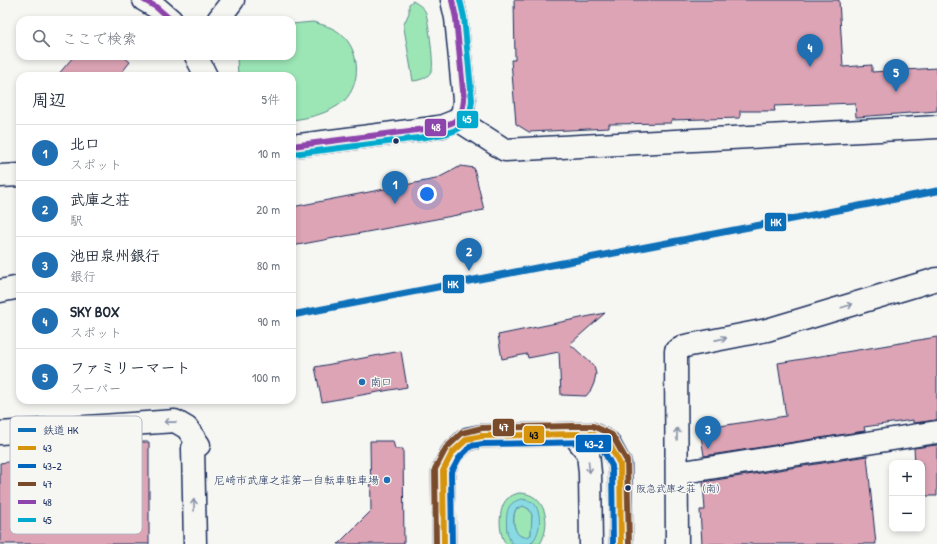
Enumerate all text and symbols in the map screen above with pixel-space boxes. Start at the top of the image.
search box [16,16,296,60]
icon: search [30,27,52,49]
text: ここで検索 [62,28,137,49]
pin: 4 [797,34,823,67]
pin: 5 [883,59,909,92]
text: 周辺 [32,88,66,111]
text: 5件 [262,90,280,108]
line badge: 45 [456,110,479,129]
text: 45 [463,112,472,126]
line badge: 48 [424,118,447,137]
text: 48 [432,120,441,134]
text: 北口 [70,133,100,154]
unlabelled marker [391,136,401,146]
text: 1 [43,144,47,162]
text: 10 m [258,144,280,162]
text: スポット [70,155,122,173]
pin: 1 [382,171,408,204]
your location [417,184,437,204]
text: 武庫之荘 [70,189,130,210]
text: 2 [42,200,48,218]
text: 20 m [256,200,280,218]
text: 駅 [70,211,83,229]
line badge: HK [764,212,787,232]
text: HK [771,215,782,229]
pin: 2 [456,238,482,271]
text: 池田泉州銀行 [70,245,160,266]
text: 3 [42,256,48,274]
text: 80 m [257,256,280,274]
text: 銀行 [70,267,96,285]
line badge: HK [442,274,465,294]
text: HK [448,277,459,291]
text: SKY BOX [70,301,120,322]
one-way arrow [840,302,853,309]
text: 4 [43,312,47,330]
text: 90 m [258,312,280,330]
text: スポット [70,323,122,341]
one-way arrow [714,334,727,342]
text: ファミリーマート [70,357,191,378]
text: 5 [42,368,48,386]
text: 100 m [252,368,280,386]
place label: 南口 [370,375,392,389]
marker: 南口 [357,377,367,387]
text: スーパー [70,379,121,397]
legend [10,416,142,534]
pin: 3 [695,416,721,449]
line badge: 47 [492,418,515,437]
one-way arrow [164,419,177,426]
text: 47 [499,420,509,434]
text: 鉄道 HK [43,423,79,437]
line badge: 43 [523,425,545,444]
text: 43 [529,428,539,442]
one-way arrow [673,428,681,441]
line badge: 43-2 [575,434,612,453]
text: 43-2 [585,437,604,451]
text: 43 [43,441,52,455]
text: 43-2 [43,459,62,473]
map controls [889,460,925,532]
button: + [889,460,925,496]
one-way arrow [586,461,593,474]
place label: 尼崎市武庫之荘第一自転車駐車場 [214,473,379,487]
marker: 尼崎市武庫之荘第一自転車駐車場 [382,475,392,485]
text: 47 [43,477,53,491]
place label: 阪急武庫之荘（南） [636,482,726,495]
marker: 阪急武庫之荘（南） [623,483,633,493]
text: 48 [43,495,52,509]
button: − [889,496,925,532]
one-way arrow [190,499,198,512]
text: 45 [43,513,52,527]

